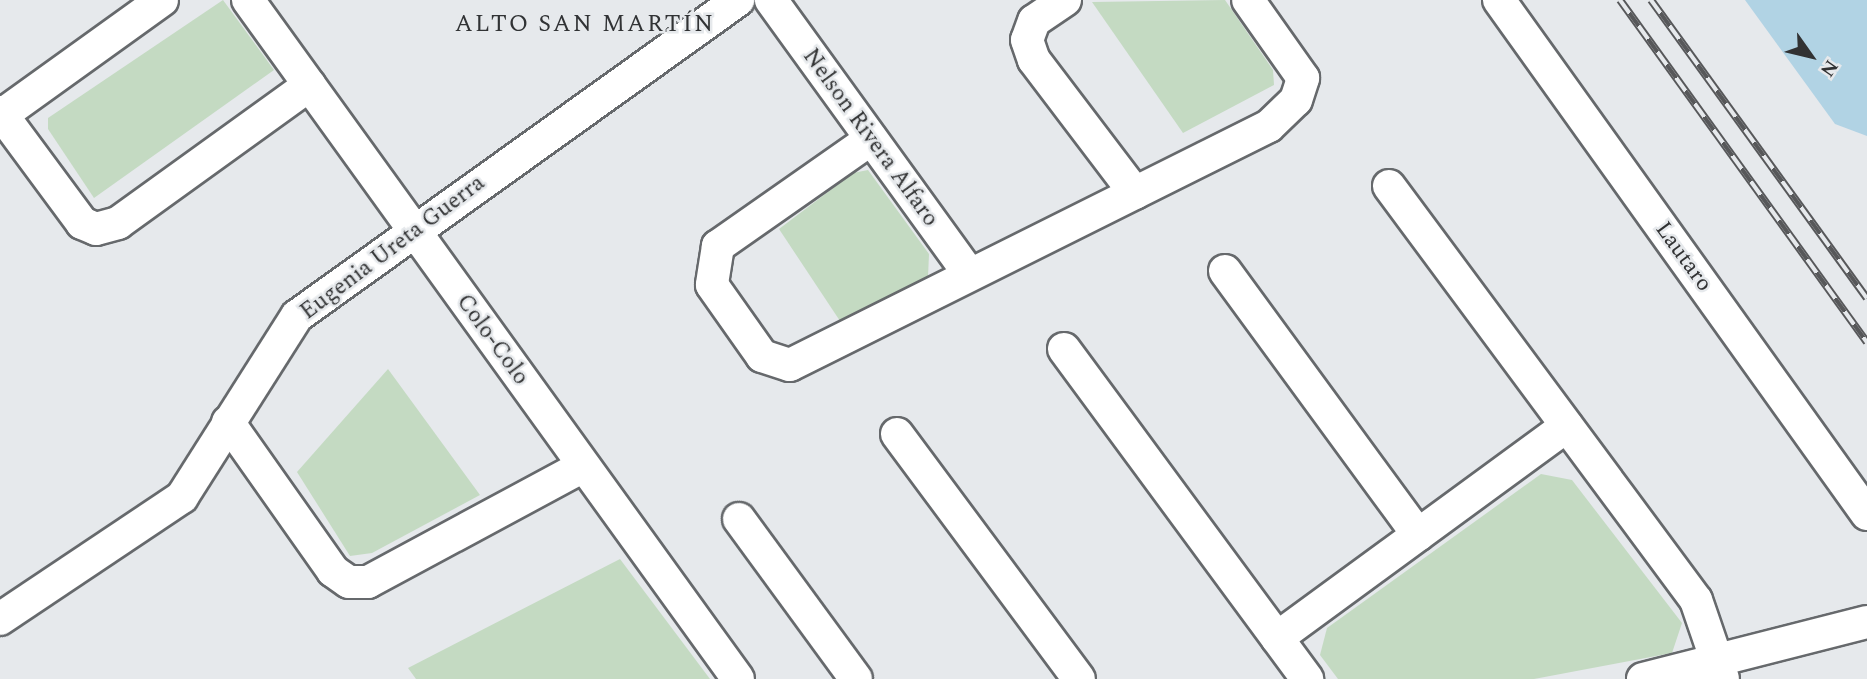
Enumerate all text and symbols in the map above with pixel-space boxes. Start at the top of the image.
district label: ALTO SAN MARTÍN [457,11,713,39]
north arrow [1776,21,1846,91]
street label: Nelson Rivera Alfaro [796,44,944,232]
text: N [1812,53,1845,83]
street label: Eugenia Ureta Guerra [295,170,491,326]
street label: Lautaro [1648,217,1718,297]
street label: Colo-Colo [450,289,534,391]

